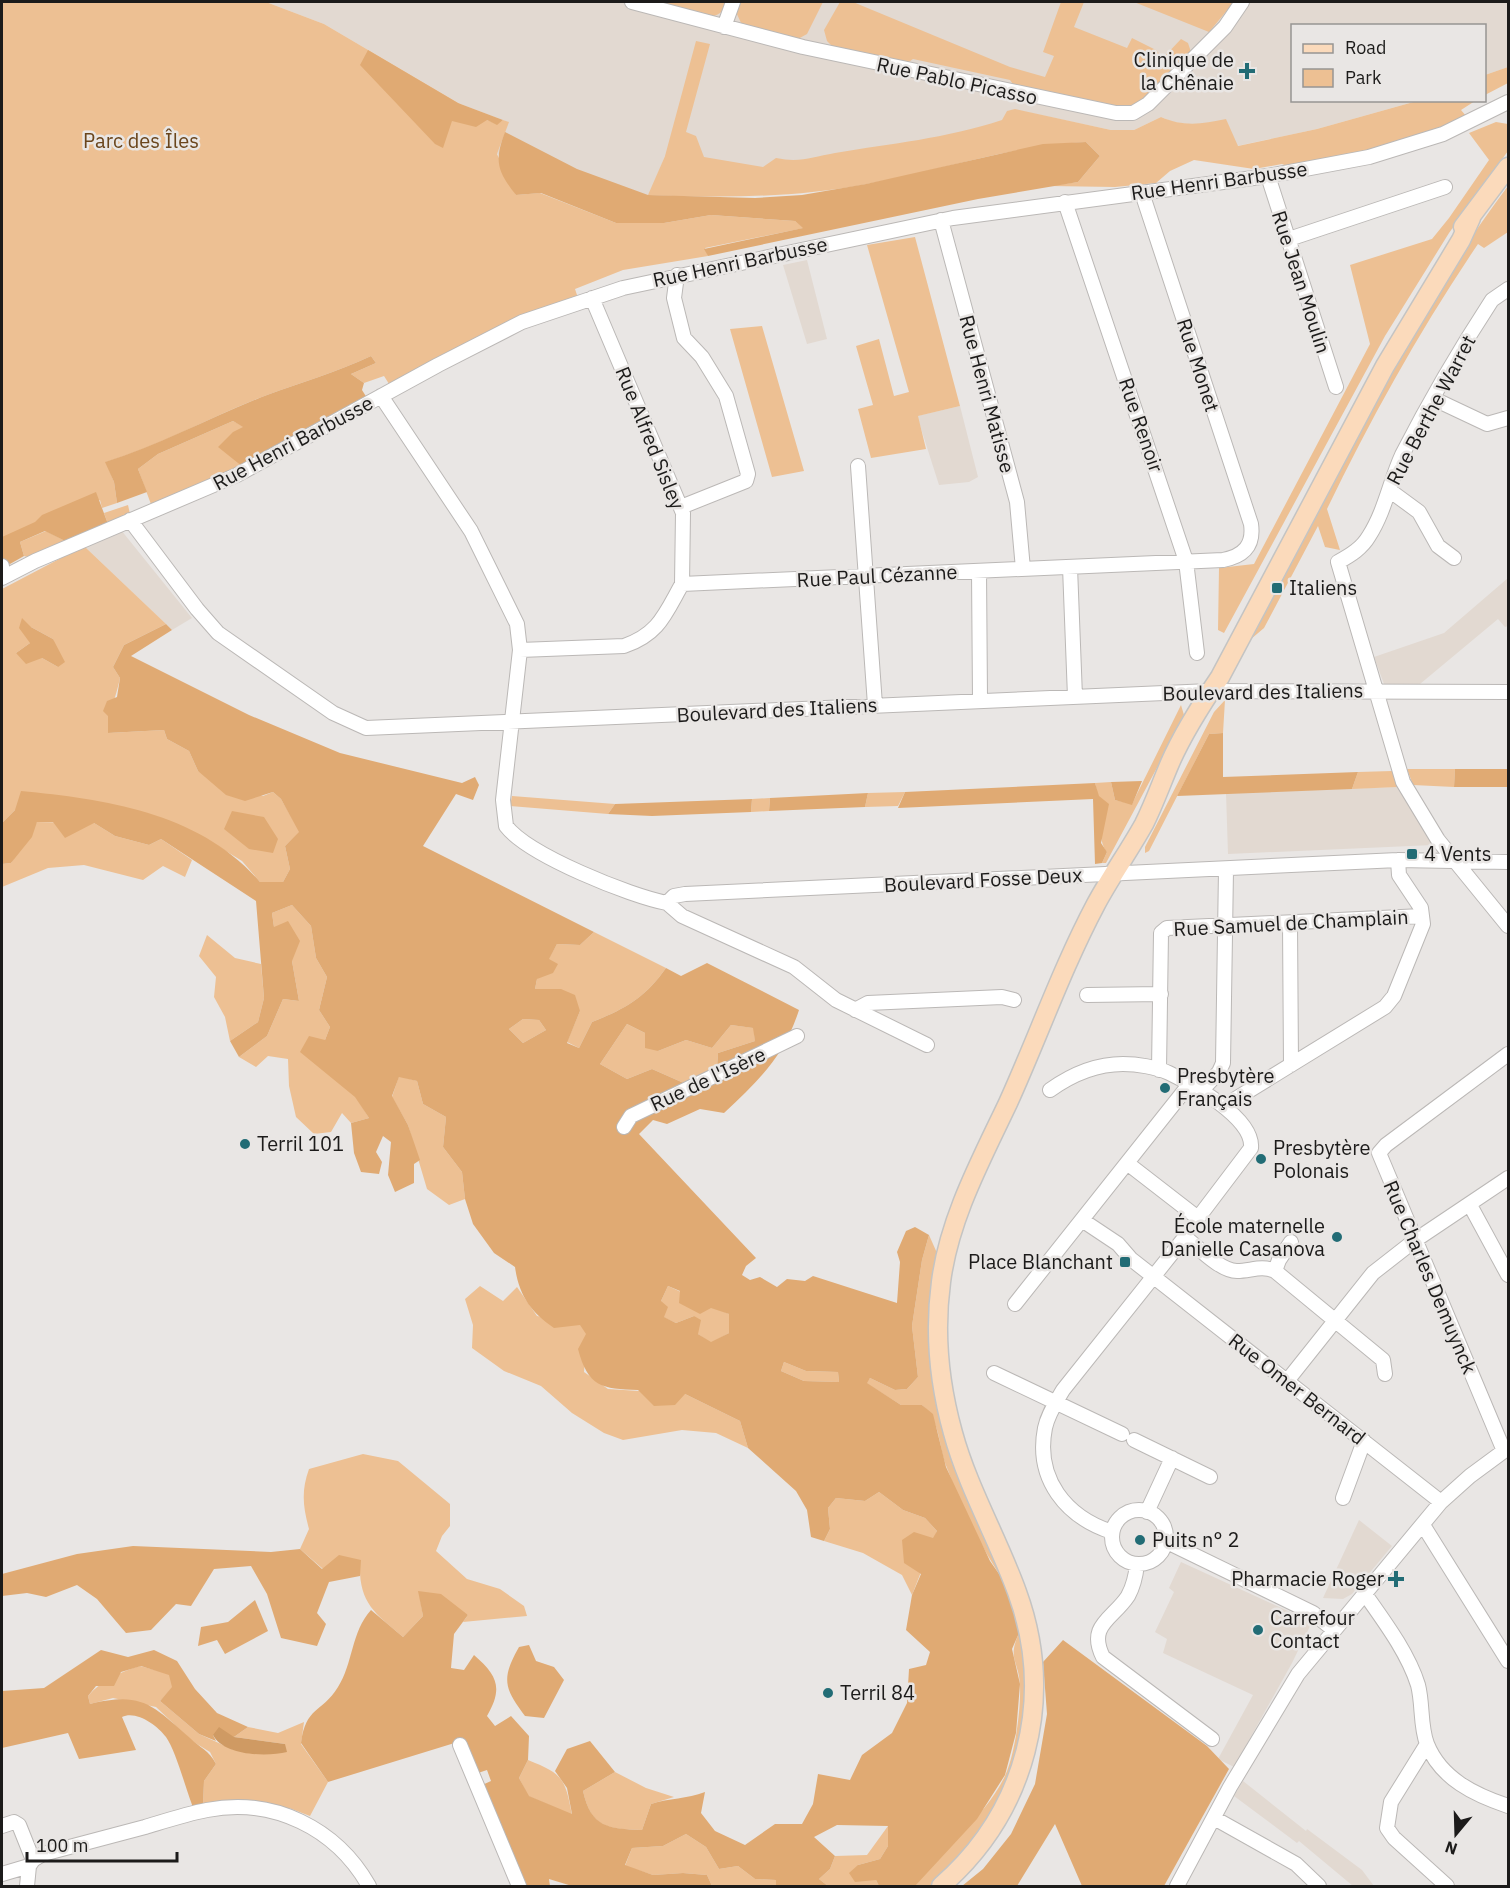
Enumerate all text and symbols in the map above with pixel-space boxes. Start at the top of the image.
legend [1291,24,1486,102]
text: Road [1345,36,1386,59]
place label: Clinique de la Chênaie [1134,46,1234,96]
street label: Rue Pablo Picasso [874,50,1040,111]
marker: Clinique de la Chênaie [1238,62,1256,80]
text: Park [1345,66,1382,89]
park label: Parc des Îles [83,127,199,154]
street label: Rue Henri Barbusse [1129,155,1309,206]
street label: Rue Jean Moulin [1266,207,1337,357]
street label: Rue Henri Barbusse [650,230,830,293]
street label: Rue Henri Matisse [953,312,1022,476]
street label: Rue Monet [1171,315,1226,415]
street label: Rue Berthe Warret [1380,330,1482,490]
street label: Rue Alfred Sisley [610,362,691,513]
street label: Rue Renoir [1113,374,1170,476]
street label: Rue Henri Barbusse [208,389,378,496]
street label: Rue Paul Cézanne [796,558,958,593]
place label: Italiens [1289,574,1357,601]
marker: Italiens [1270,581,1284,595]
street label: Boulevard des Italiens [1162,676,1364,707]
street label: Boulevard des Italiens [676,691,878,728]
place label: 4 Vents [1424,840,1491,867]
marker: 4 Vents [1405,847,1419,861]
street label: Boulevard Fosse Deux [883,861,1083,898]
street label: Rue Samuel de Champlain [1173,903,1409,942]
street label: Rue de l'Isère [646,1040,770,1117]
place label: Presbytère Français [1177,1062,1275,1112]
marker: Presbytère Français [1158,1081,1172,1095]
place label: Terril 101 [257,1130,344,1157]
place label: Presbytère Polonais [1273,1134,1371,1184]
marker: Terril 101 [238,1137,252,1151]
marker: Presbytère Polonais [1254,1152,1268,1166]
street label: Rue Charles Demuynck [1377,1176,1484,1378]
place label: École maternelle Danielle Casanova [1161,1212,1325,1262]
marker: École maternelle Danielle Casanova [1330,1230,1344,1244]
place label: Place Blanchant [968,1248,1113,1275]
marker: Place Blanchant [1118,1255,1132,1269]
street label: Rue Omer Bernard [1223,1327,1371,1451]
place label: Puits n° 2 [1152,1526,1239,1553]
marker: Puits n° 2 [1133,1533,1147,1547]
place label: Pharmacie Roger [1231,1565,1384,1592]
marker: Pharmacie Roger [1389,1572,1403,1586]
place label: Carrefour Contact [1270,1604,1355,1654]
marker: Carrefour Contact [1251,1623,1265,1637]
place label: Terril 84 [840,1679,915,1706]
marker: Terril 84 [821,1686,835,1700]
north arrow [1426,1804,1486,1864]
scale bar [27,1825,177,1863]
text: 100 m [36,1834,88,1857]
text: N [1442,1837,1460,1860]

